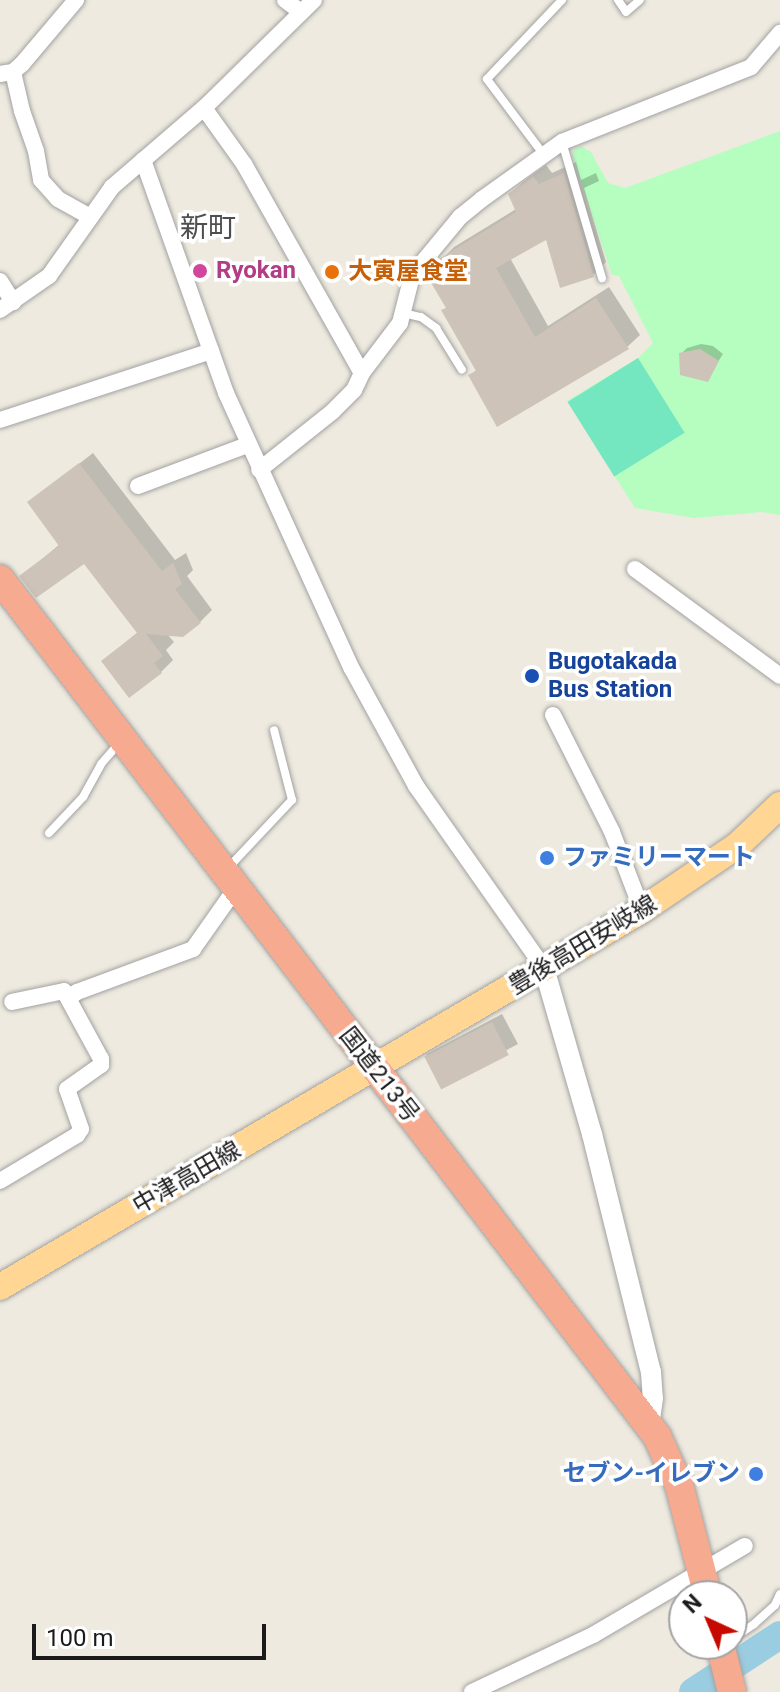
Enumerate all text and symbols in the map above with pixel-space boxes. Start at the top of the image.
district label: 新町 [180,211,236,245]
place label: Ryokan [216,257,296,285]
place label: 大寅屋食堂 [348,258,468,286]
marker: Ryokan [191,262,209,280]
marker: 大寅屋食堂 [323,263,341,281]
place label: Bugotakada Bus Station [548,648,677,704]
marker: Bugotakada Bus Station [523,667,541,685]
place label: ファミリーマート [563,844,755,872]
marker: ファミリーマート [538,849,556,867]
street label: 豊後高田安岐線 [504,889,662,1001]
street label: 国道213号 [333,1022,425,1128]
street label: 中津高田線 [128,1136,246,1220]
place label: セブン-イレブン [563,1460,740,1488]
marker: セブン-イレブン [747,1465,765,1483]
north arrow [668,1580,748,1660]
text: N [678,1589,707,1618]
scale bar [36,1608,270,1658]
text: 100 m [46,1624,113,1652]

